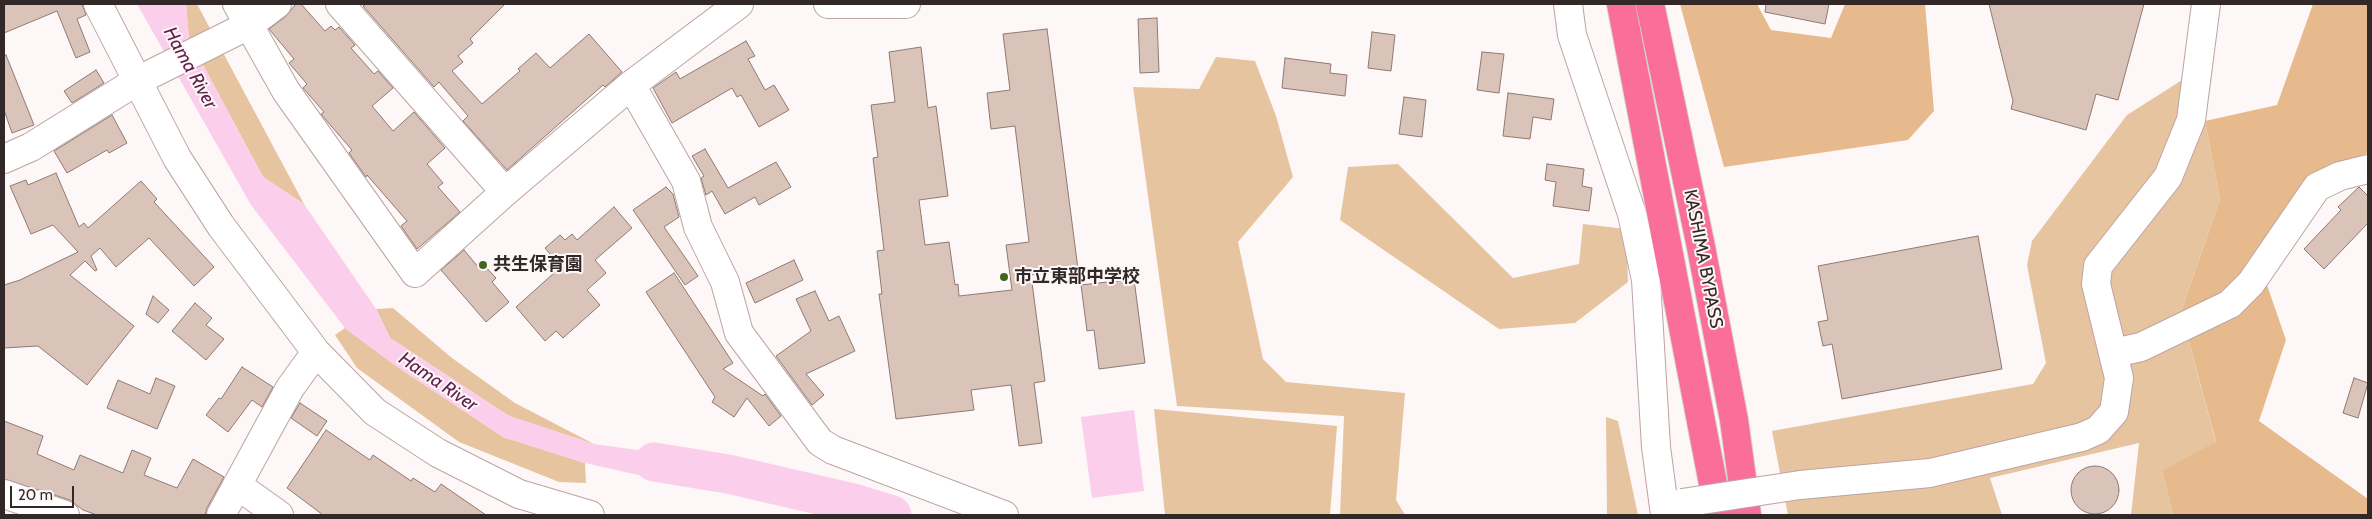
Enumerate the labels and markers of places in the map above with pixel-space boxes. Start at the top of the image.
place label: 共生保育園 [493,254,583,276]
marker: 共生保育園 [477,259,489,271]
place label: 市立東部中学校 [1014,266,1140,288]
marker: 市立東部中学校 [998,271,1010,283]

